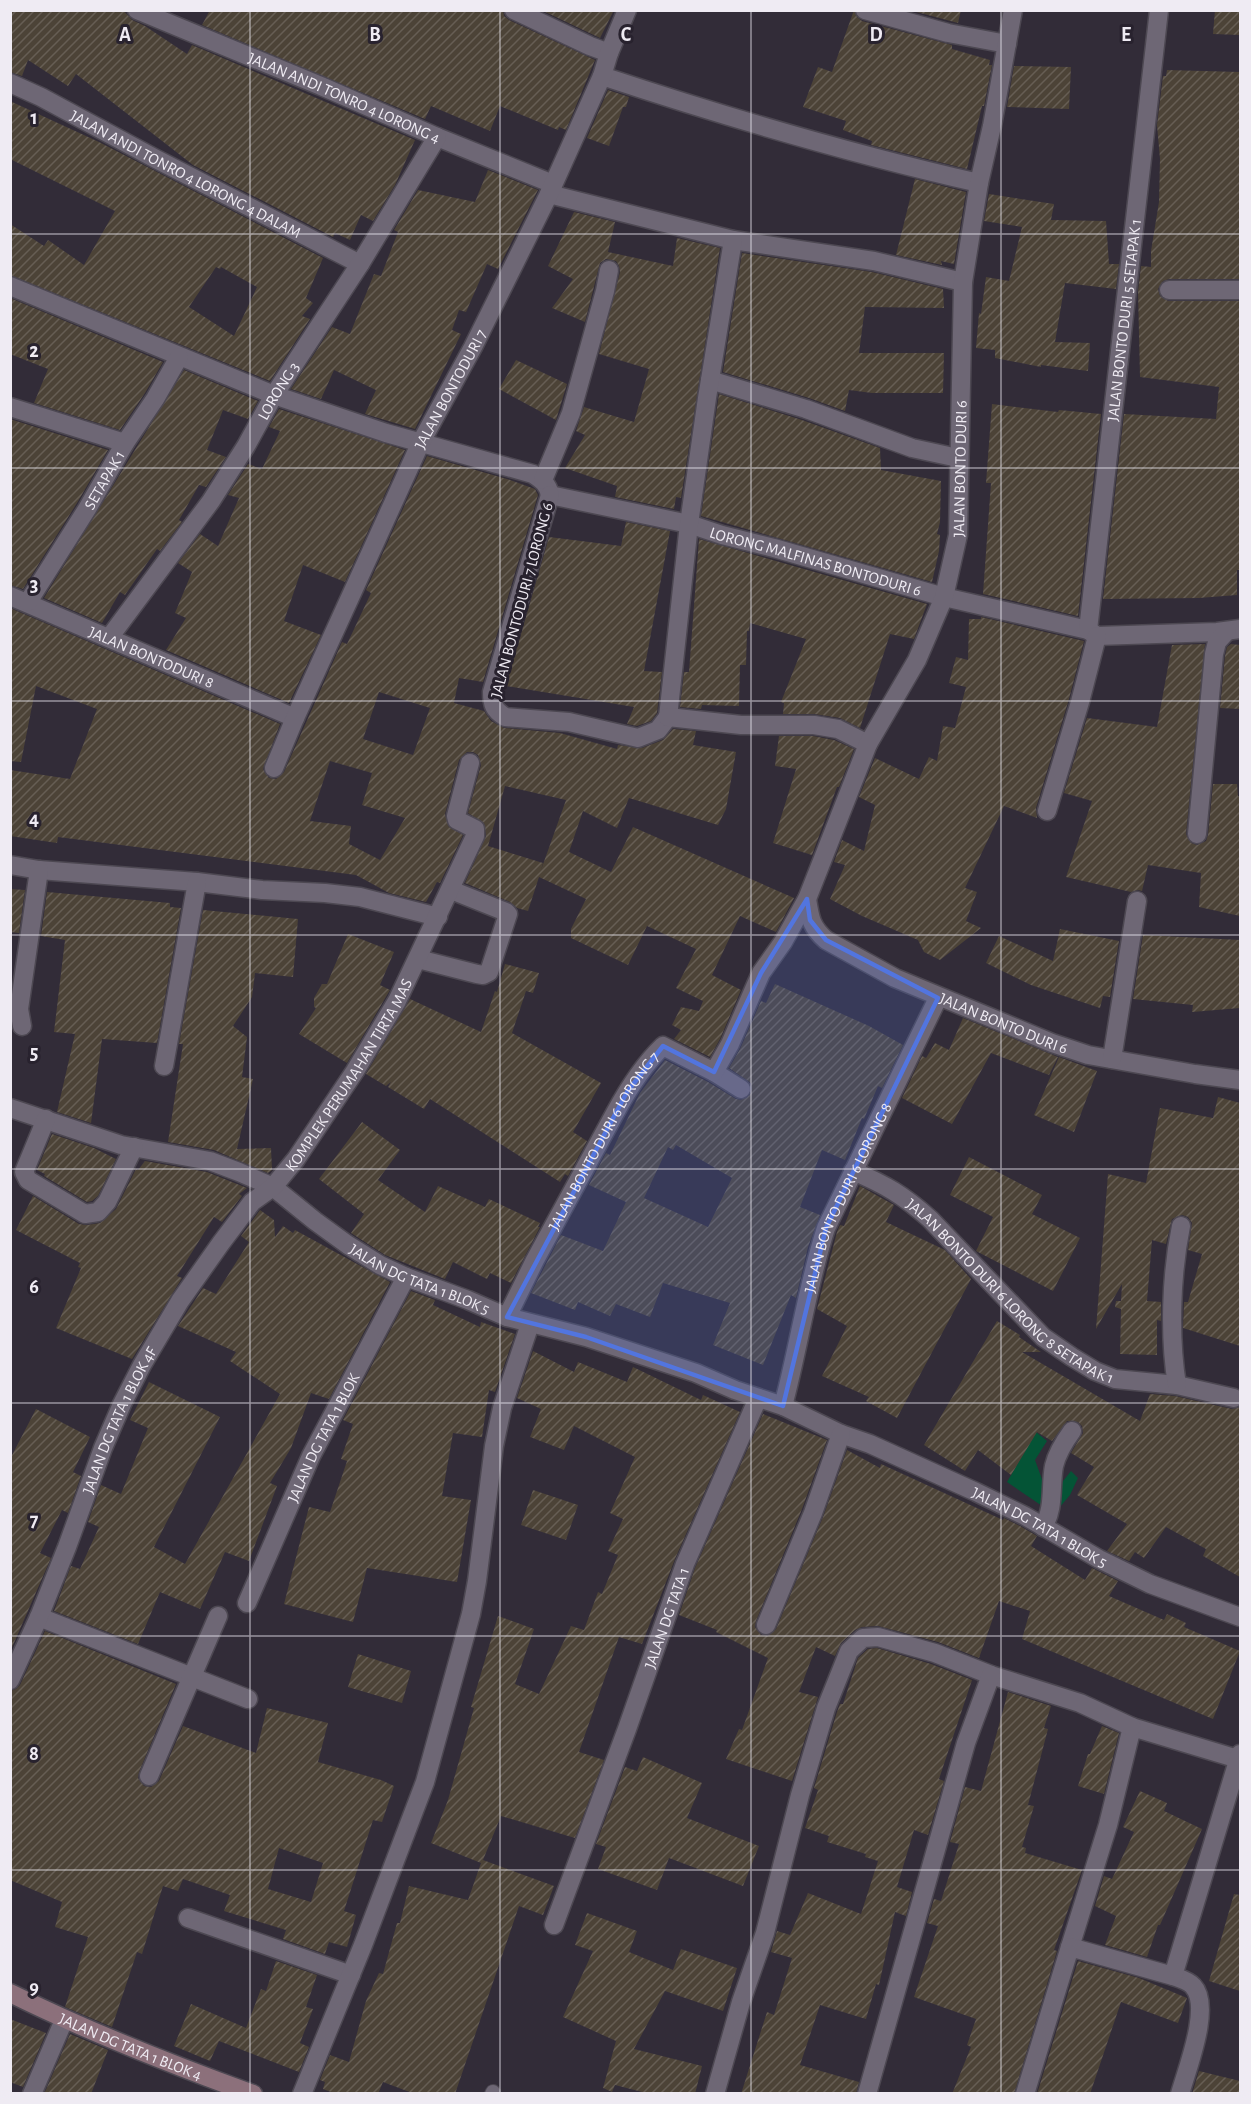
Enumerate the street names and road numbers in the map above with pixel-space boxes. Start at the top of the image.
street label: JALAN ANDI TONRO 4 LORONG 4 [246,50,443,146]
street label: JALAN ANDI TONRO 4 LORONG 4 DALAM [68,108,303,241]
street label: JALAN BONTO DURI 5 SETAPAK 1 [1105,218,1144,422]
street label: JALAN BONTODURI 7 [412,327,490,452]
street label: LORONG 3 [255,359,302,423]
street label: JALAN BONTO DURI 6 [951,400,970,537]
street label: SETAPAK 1 [82,448,128,512]
street label: JALAN BONTODURI 7 LORONG 6 [488,501,556,700]
street label: LORONG MALFINAS BONTODURI 6 [708,524,923,599]
street label: JALAN BONTODURI 8 [86,624,216,691]
street label: KOMPLEK PERUMAHAN TIRTA MAS [282,976,415,1175]
street label: JALAN BONTO DURI 6 [937,990,1070,1057]
street label: JALAN BONTO DURI 6 LORONG 7 [546,1048,663,1233]
street label: JALAN BONTO DURI 6 LORONG 8 [802,1100,895,1295]
street label: JALAN BONTO DURI 6 LORONG 8 SETAPAK 1 [903,1196,1116,1387]
street label: JALAN DG TATA 1 BLOK 5 [346,1241,492,1317]
street label: JALAN DG TATA 1 BLOK 4F [80,1343,160,1496]
street label: JALAN DG TATA 1 BLOK [285,1371,363,1505]
street label: JALAN DG TATA 1 BLOK 5 [969,1484,1110,1571]
street label: JALAN DG TATA 1 [642,1565,692,1671]
street label: JALAN DG TATA 1 BLOK 4 [57,2010,204,2083]

